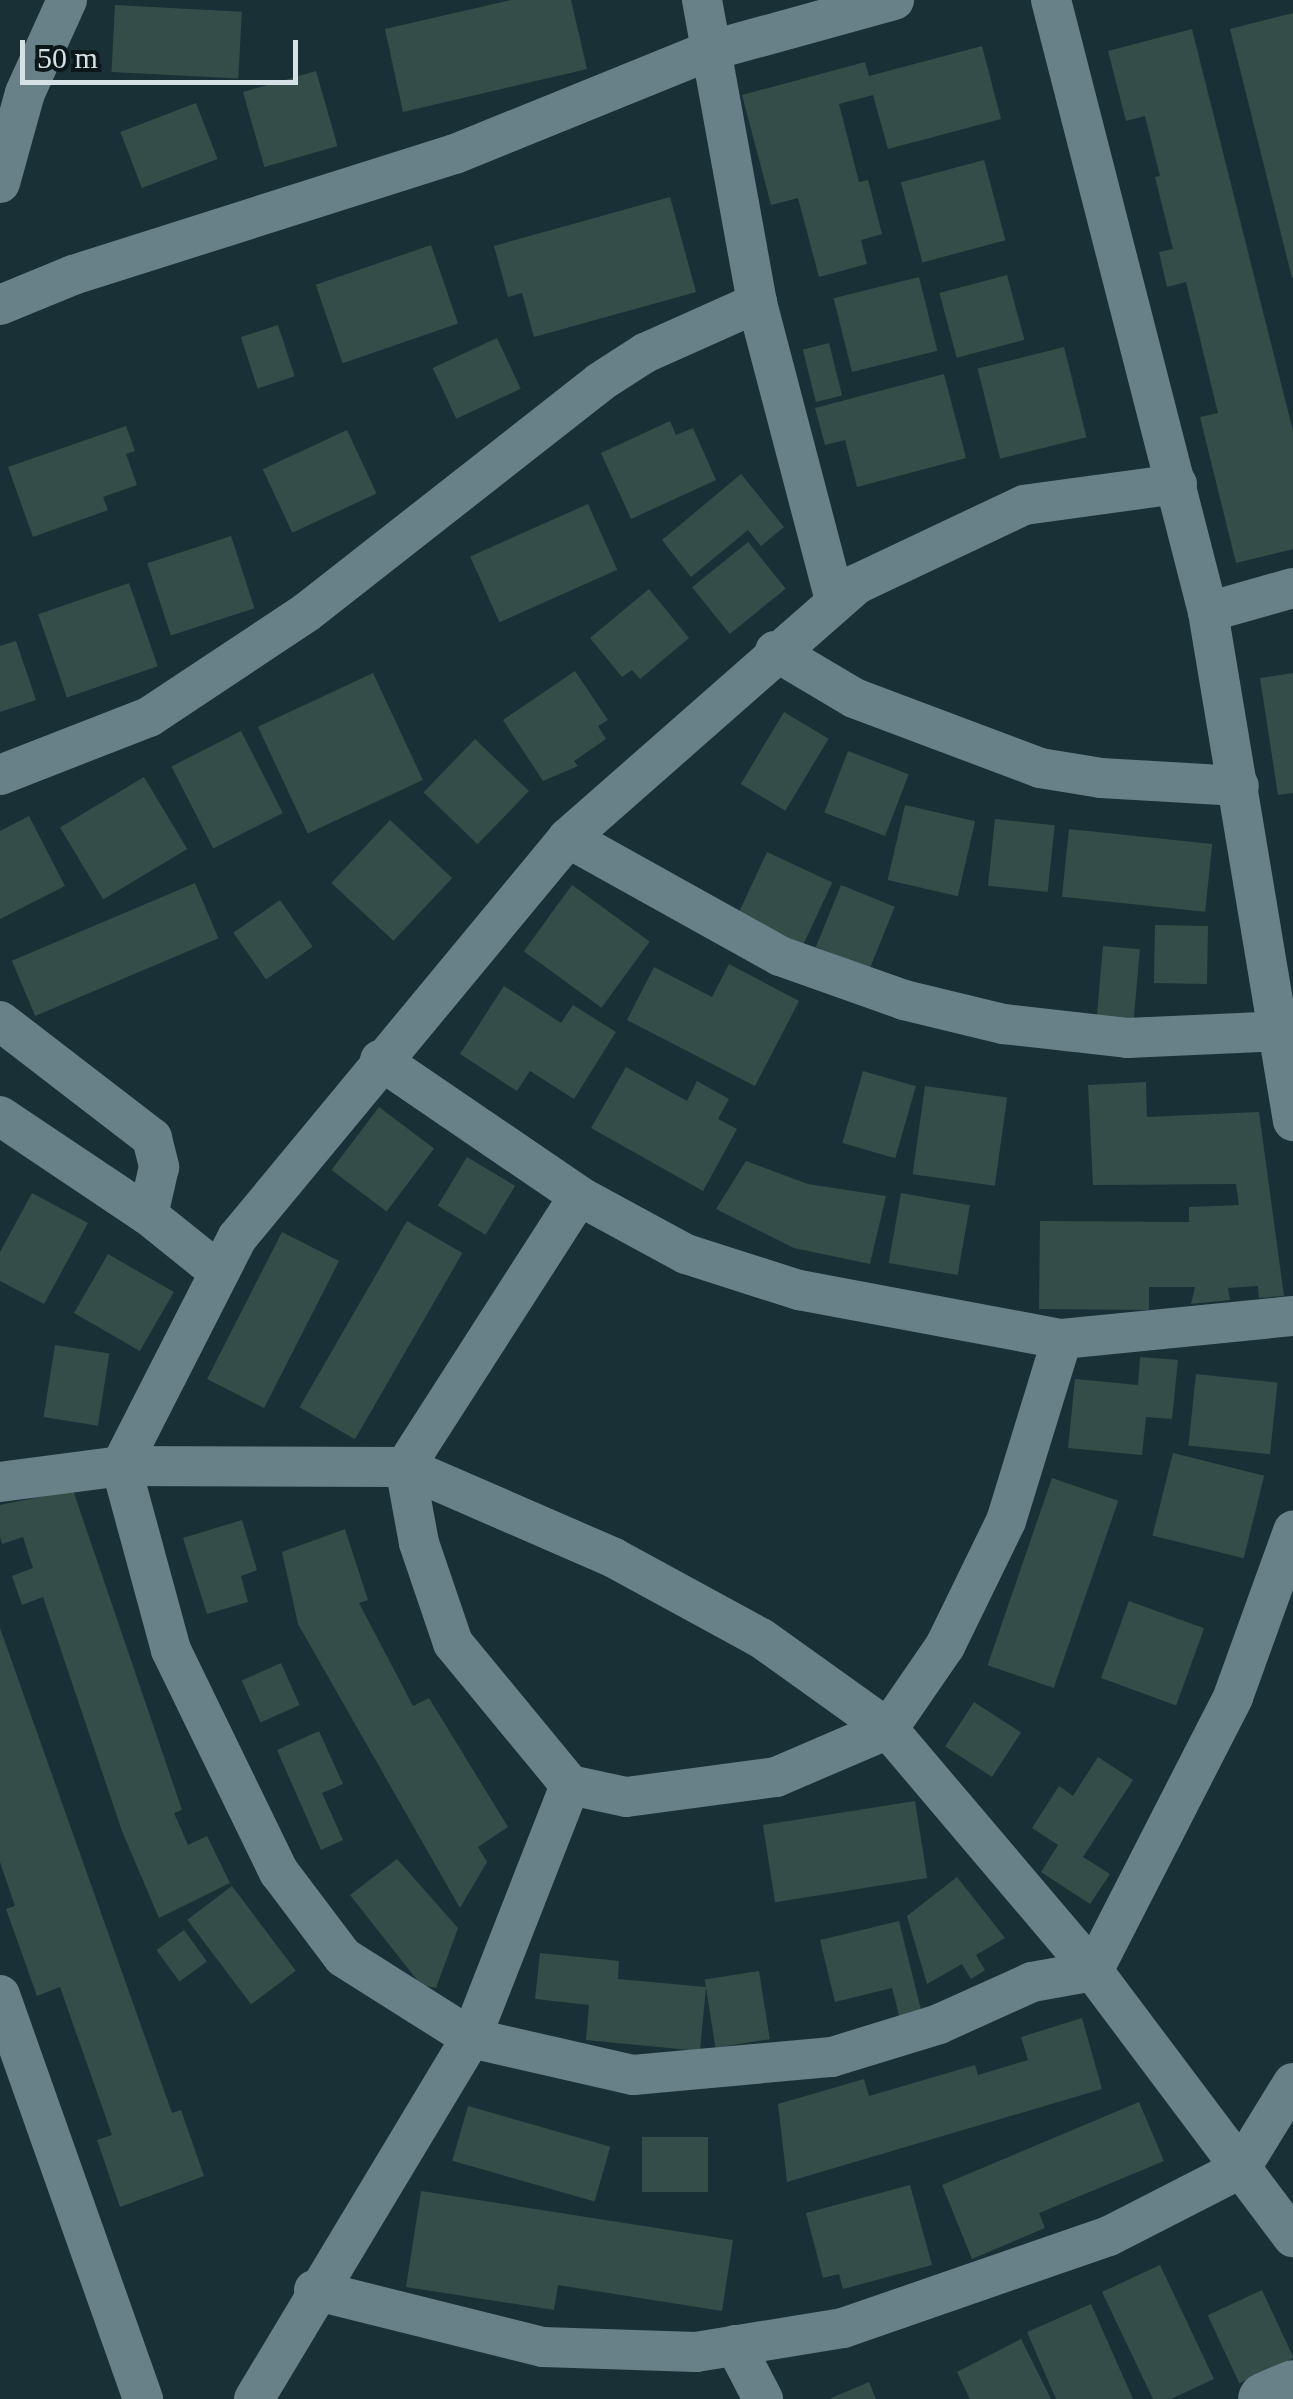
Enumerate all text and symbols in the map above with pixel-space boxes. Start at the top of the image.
scale bar [25,20,302,82]
text: 50 m [37,41,98,74]

